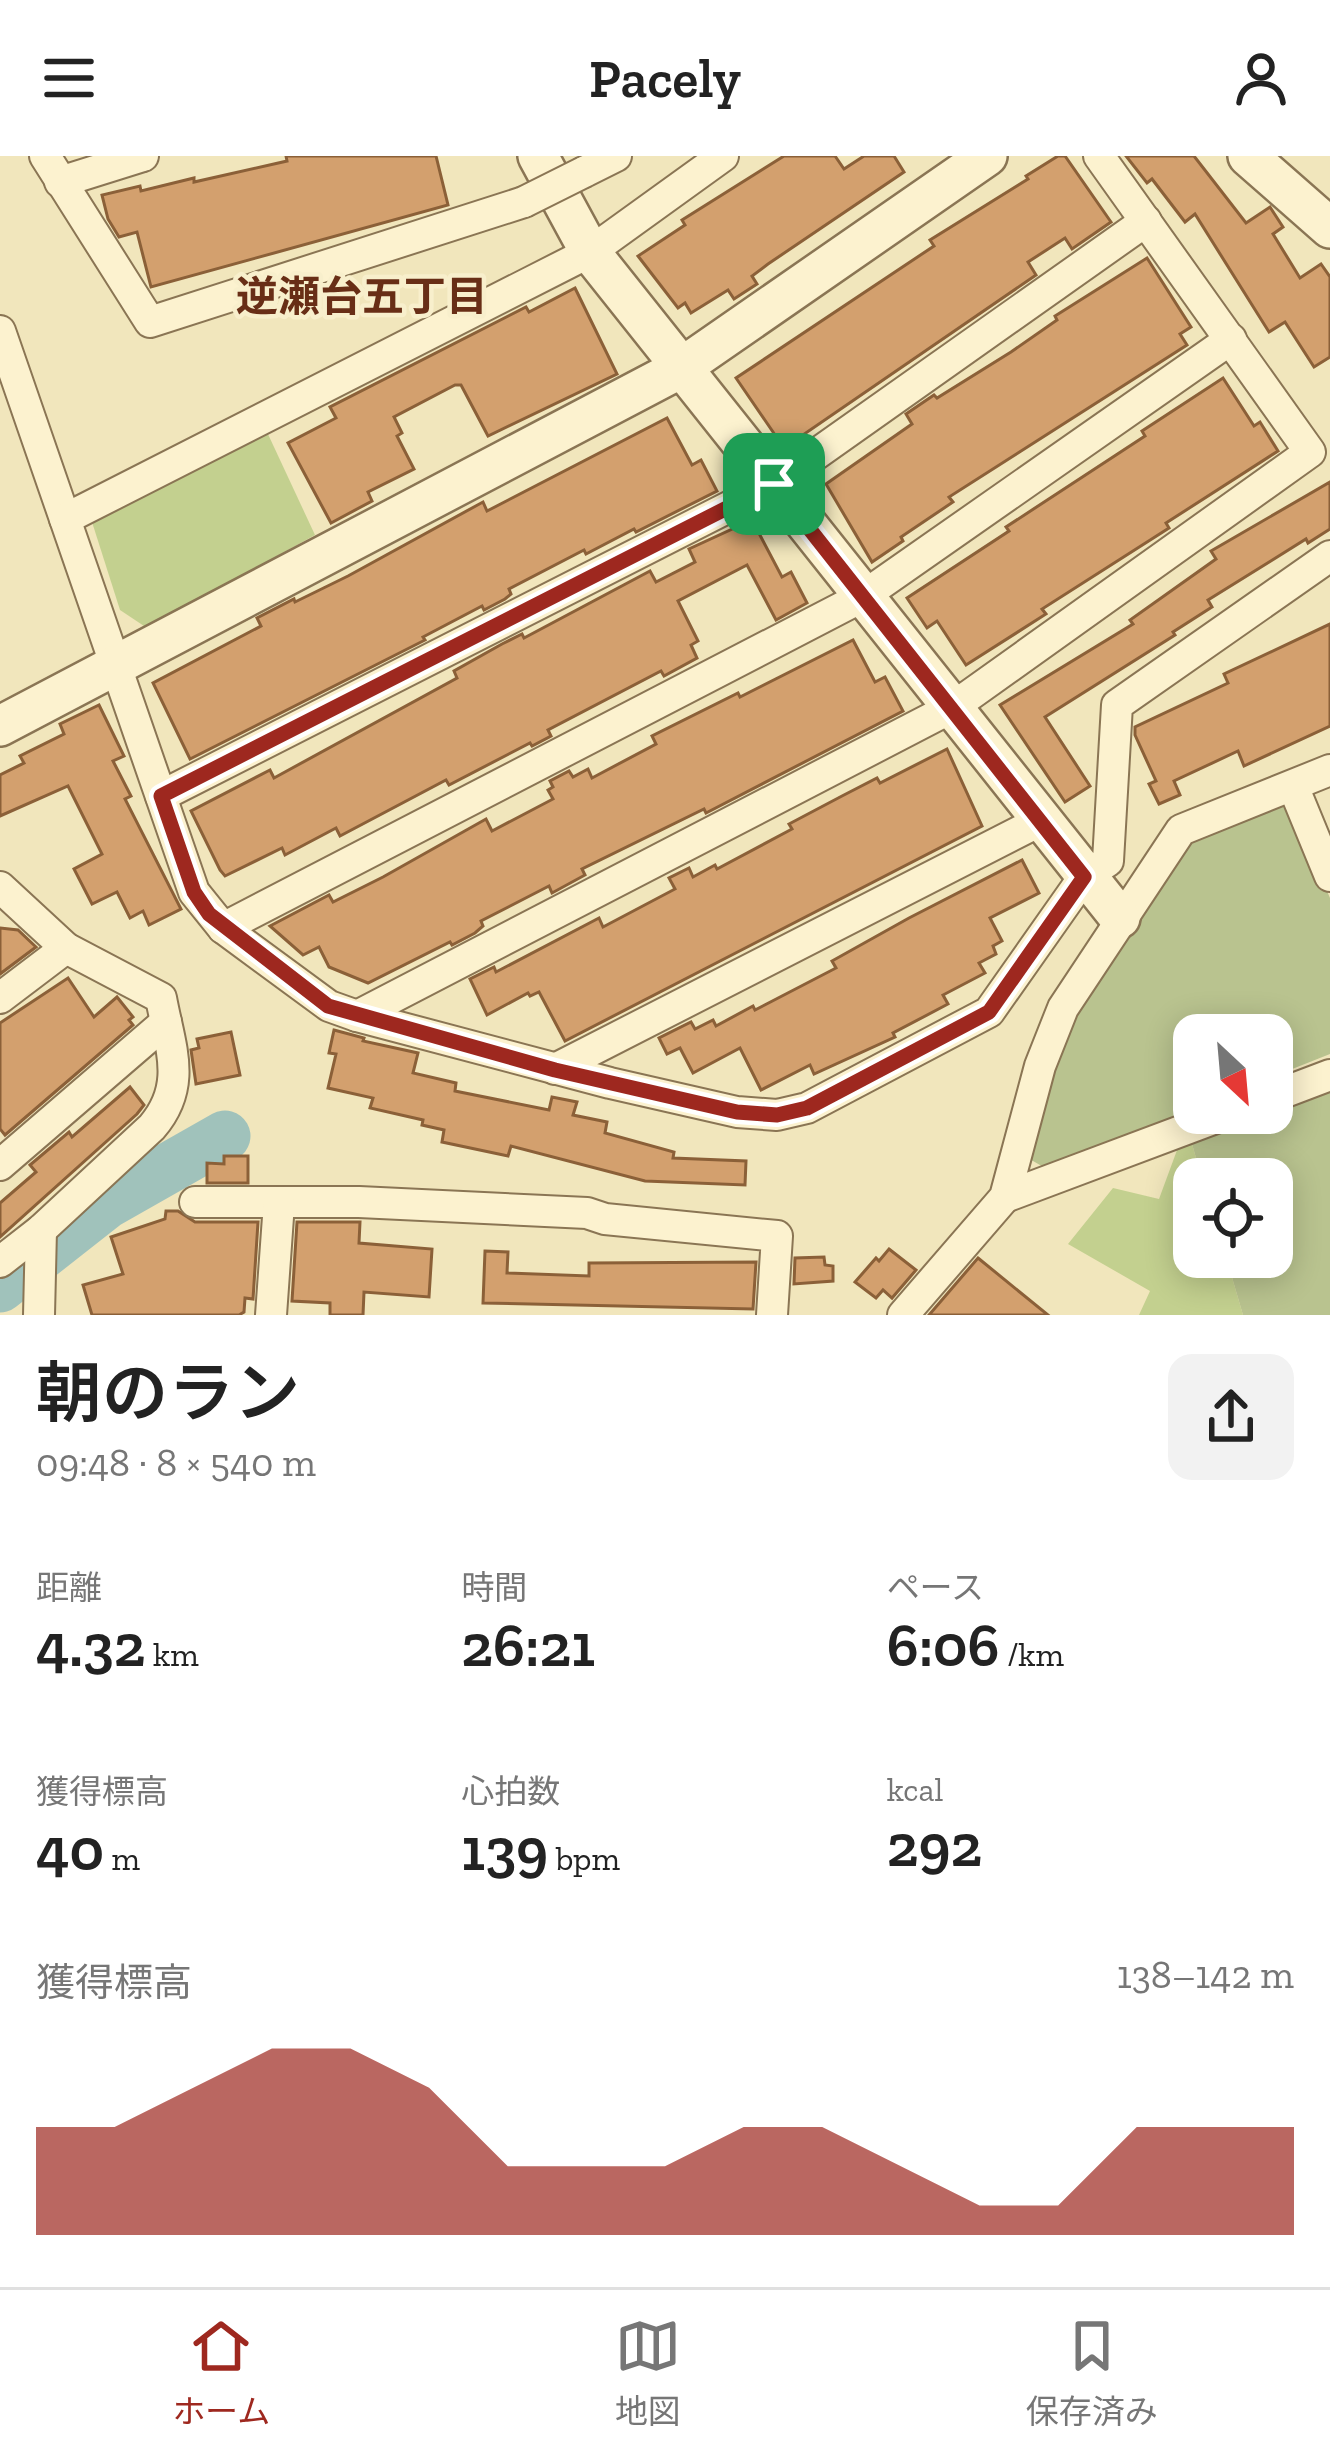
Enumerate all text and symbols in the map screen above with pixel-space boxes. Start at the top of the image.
icon: menu [36,45,102,111]
icon: person [1228,45,1294,111]
text: Pacely [589,46,741,111]
district label: 逆瀬台五丁目 [236,271,488,322]
pin [723,433,825,535]
icon: arrive [741,451,807,517]
north arrow [1173,1014,1293,1134]
map controls [1173,1014,1293,1278]
button: locate [1173,1158,1293,1278]
text: 朝のラン [36,1354,300,1433]
button: share [1168,1354,1294,1480]
text: 09:48 · 8 × 540 m [36,1439,316,1486]
text: 距離 [36,1568,102,1607]
text: 時間 [461,1568,527,1607]
text: ペース [887,1568,984,1607]
text: 4.32 [36,1609,146,1681]
text: 26:21 [461,1609,595,1681]
text: 6:06 [887,1609,1000,1681]
text: km [146,1635,199,1674]
text: /km [1000,1635,1064,1674]
text: kcal [887,1770,943,1809]
text: 獲得標高 [36,1772,168,1811]
text: 心拍数 [461,1772,560,1811]
text: 292 [887,1809,982,1881]
text: 40 [36,1813,104,1885]
text: 139 [461,1813,548,1885]
text: m [104,1839,140,1878]
text: bpm [548,1839,620,1878]
text: 138–142 m [1117,1951,1294,1998]
text: 獲得標高 [36,1959,192,2006]
tab: ホーム [172,2313,270,2433]
tab: 地図 [615,2313,681,2433]
tab: 保存済み [1026,2313,1158,2433]

